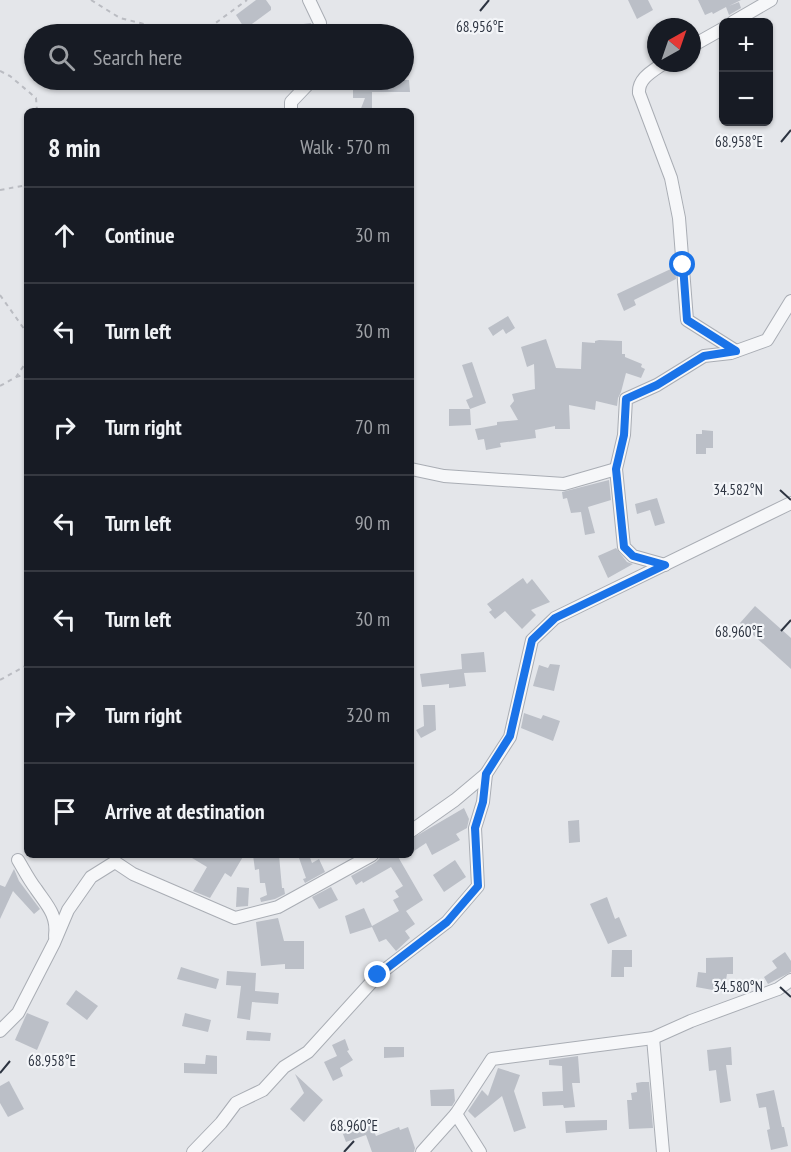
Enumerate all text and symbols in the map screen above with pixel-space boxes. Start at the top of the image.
text: 68.956°E [456,17,504,36]
north arrow [647,18,701,72]
map controls [719,18,773,126]
button: + [719,18,773,72]
search box [24,24,414,90]
icon: search [45,41,78,74]
text: Search here [93,43,182,71]
button: − [719,72,773,126]
text: 8 min [48,131,101,164]
text: 68.958°E [715,132,763,151]
text: Walk · 570 m [300,134,390,160]
icon: ahead [48,219,81,252]
text: Continue [105,221,175,249]
text: 30 m [355,222,390,248]
route start [669,251,695,277]
icon: left [48,315,81,348]
text: Turn left [105,317,171,345]
text: 30 m [355,318,390,344]
icon: right [48,411,81,444]
text: Turn right [105,413,182,441]
text: 70 m [355,414,390,440]
text: 34.582°N [713,480,763,499]
icon: left [48,507,81,540]
text: Turn left [105,509,171,537]
text: 90 m [355,510,390,536]
icon: left [48,603,81,636]
text: Turn left [105,605,171,633]
text: 30 m [355,606,390,632]
text: 68.960°E [715,622,763,641]
icon: right [48,699,81,732]
text: Turn right [105,701,182,729]
text: 320 m [346,702,390,728]
icon: arrive [48,795,81,828]
text: Arrive at destination [105,797,265,825]
route end [364,961,390,987]
text: 34.580°N [713,977,763,996]
text: 68.958°E [28,1051,76,1070]
text: 68.960°E [330,1116,378,1135]

